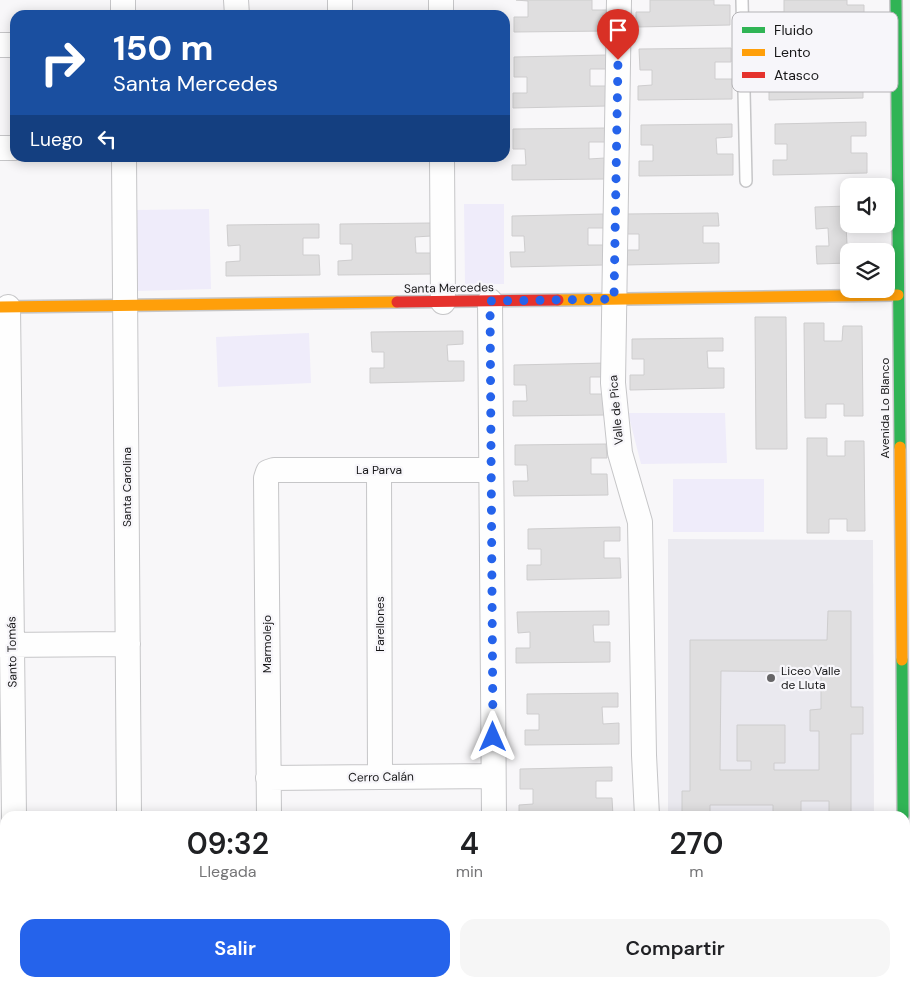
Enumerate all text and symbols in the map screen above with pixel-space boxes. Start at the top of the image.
pin [597,9,639,60]
legend [732,12,898,92]
icon: arrive [604,16,632,44]
text: Fluido [774,21,813,39]
text: 150 m [113,25,213,71]
icon: right [30,30,95,95]
text: Lento [774,43,811,61]
text: Atasco [774,66,819,84]
text: Santa Mercedes [113,69,278,98]
icon: left [93,125,121,153]
text: Luego [30,127,83,152]
map controls [840,178,895,298]
button: sound [840,178,895,233]
button: layers [840,243,895,298]
street label: Santa Mercedes [404,279,494,297]
street label: Avenida Lo Blanco [877,358,893,458]
street label: Valle de Pica [605,374,627,446]
street label: Santa Carolina [119,447,135,527]
street label: La Parva [356,462,402,478]
street label: Farellones [372,596,388,652]
street label: Marmolejo [259,615,275,673]
street label: Santo Tomás [3,616,21,688]
place label: Liceo Valle de Lluta [781,663,840,693]
marker: Liceo Valle de Lluta [765,672,777,684]
position arrow [466,710,518,762]
street label: Cerro Calán [348,768,414,786]
text: 09:32 [187,824,269,863]
text: 4 [460,824,479,863]
text: 270 [670,824,723,863]
text: Llegada [199,861,257,882]
text: min [456,861,483,882]
text: m [689,861,704,882]
button: Salir [20,919,450,977]
button: Compartir [460,919,890,977]

